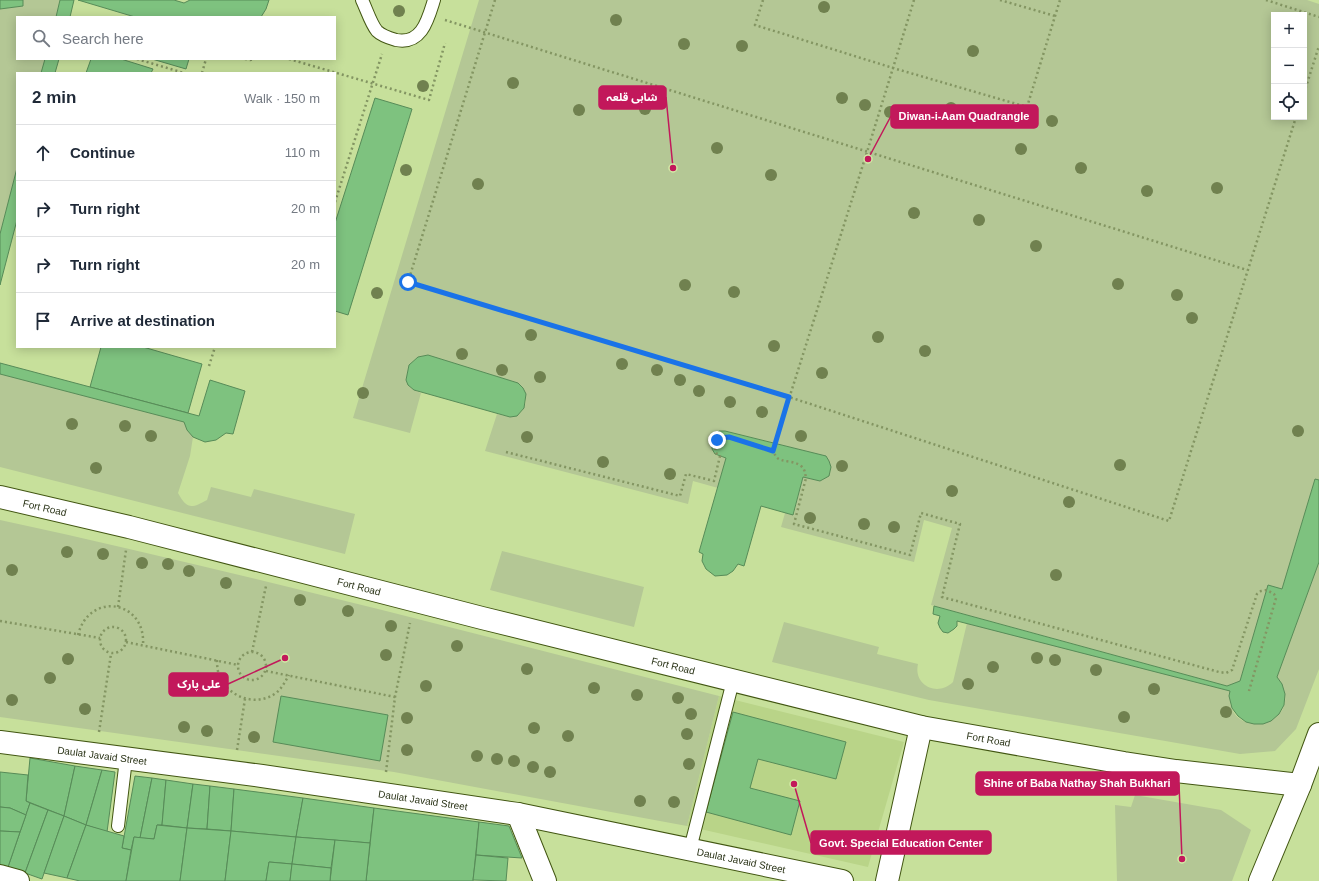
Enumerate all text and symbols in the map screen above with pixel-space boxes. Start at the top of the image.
map controls [1271,12,1307,120]
button: + [1271,12,1307,48]
search box [16,16,336,60]
icon: search [30,27,52,49]
text: Search here [62,30,144,47]
button: − [1271,48,1307,84]
button: locate [1271,84,1307,120]
callout: شاہی قلعہ [599,86,666,109]
text: 2 min [32,88,76,107]
text: Walk · 150 m [244,91,320,106]
text: شاہی قلعہ [606,91,658,104]
callout: Diwan-i-Aam Quadrangle [891,105,1038,128]
text: Diwan-i-Aam Quadrangle [899,110,1029,122]
icon: ahead [32,142,54,164]
text: Continue [70,144,135,161]
text: 110 m [285,145,320,160]
icon: right [32,198,54,220]
text: Turn right [70,200,140,217]
text: 20 m [291,201,320,216]
icon: right [32,254,54,276]
text: Turn right [70,256,140,273]
text: 20 m [291,257,320,272]
route start [399,273,417,291]
icon: arrive [32,310,54,332]
text: Arrive at destination [70,312,215,329]
route end [708,431,726,449]
street label: Fort Road [22,498,68,518]
street label: Fort Road [336,576,382,598]
street label: Fort Road [650,655,696,677]
callout: علی پارک [169,673,228,696]
text: علی پارک [177,678,221,692]
street label: Fort Road [966,730,1011,749]
street label: Daulat Javaid Street [57,744,148,767]
callout: Shine of Baba Nathay Shah Bukhari [976,772,1179,795]
text: Shine of Baba Nathay Shah Bukhari [983,777,1171,789]
street label: Daulat Javaid Street [378,788,469,812]
callout: Govt. Special Education Center [811,831,991,854]
text: Govt. Special Education Center [819,837,984,849]
street label: Daulat Javaid Street [696,846,787,875]

